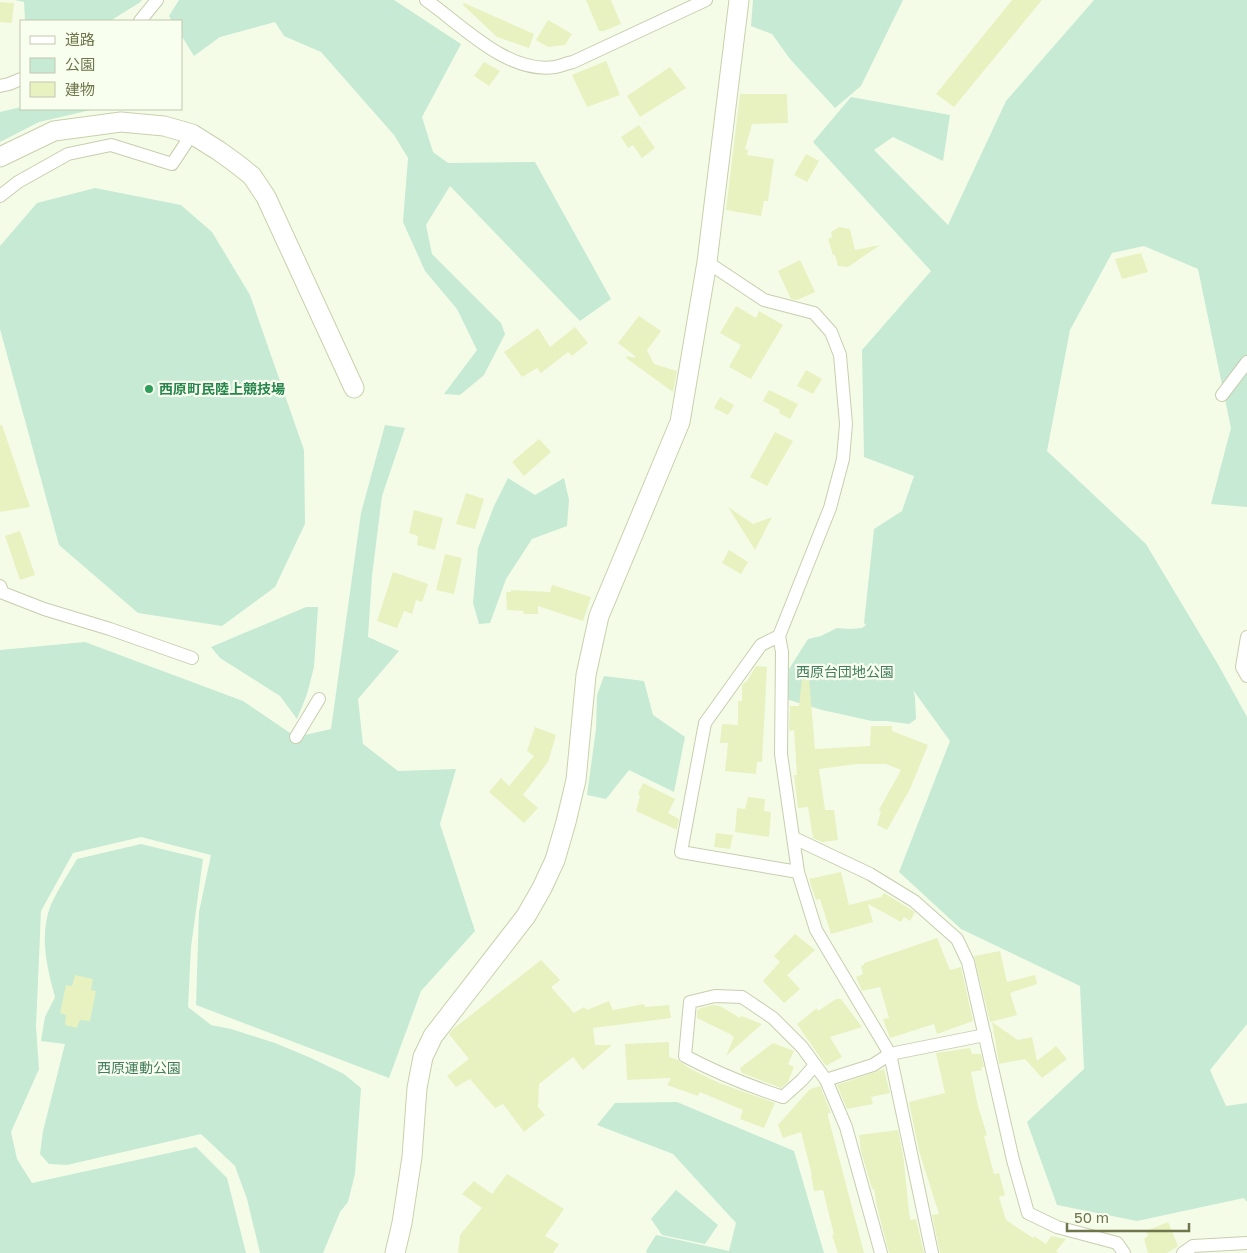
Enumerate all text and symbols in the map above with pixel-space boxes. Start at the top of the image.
legend [20,20,182,110]
text: 道路 [65,30,95,48]
text: 公園 [65,55,95,73]
text: 建物 [65,80,95,98]
place label: 西原町民陸上競技場 [159,380,285,397]
marker: 西原町民陸上競技場 [143,383,155,395]
park label: 西原台団地公園 [796,663,894,680]
park label: 西原運動公園 [97,1059,181,1076]
scale bar [1067,1200,1190,1232]
text: 50 m [1074,1208,1109,1226]

